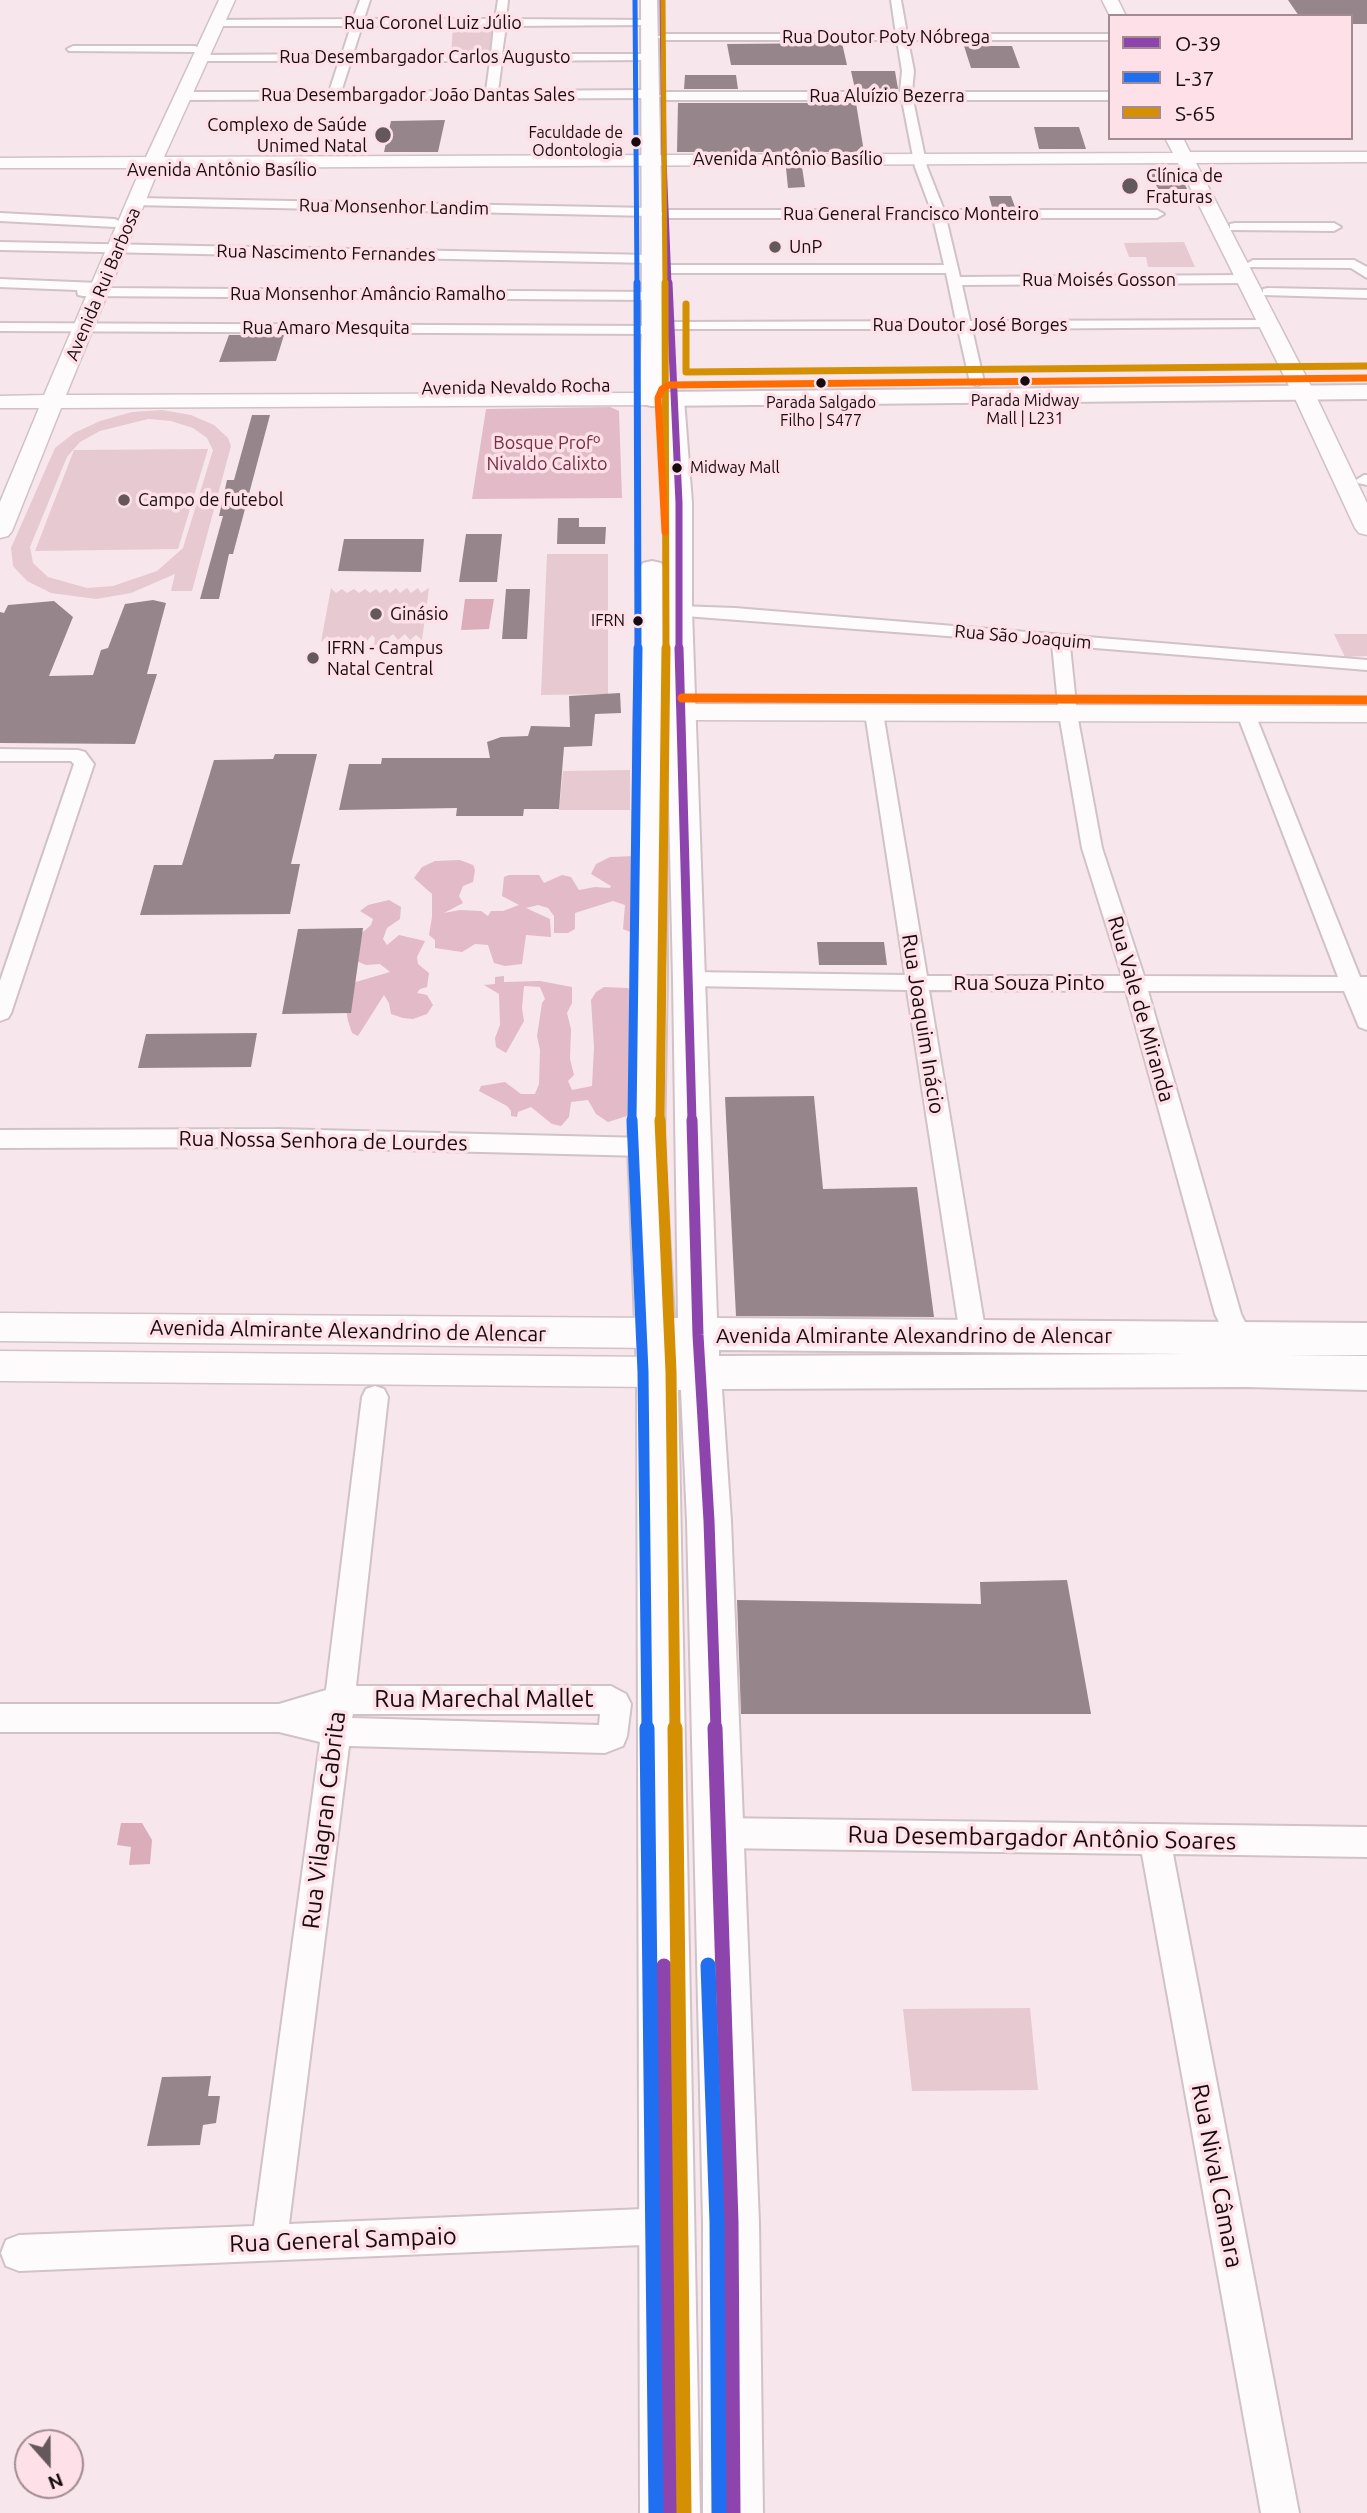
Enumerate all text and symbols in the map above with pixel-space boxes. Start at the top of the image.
street label: Rua Coronel Luiz Júlio [344,12,522,34]
legend [1108,14,1353,140]
street label: Rua Doutor Poty Nóbrega [782,26,990,48]
text: O-39 [1175,31,1221,55]
street label: Rua Desembargador Carlos Augusto [279,46,571,68]
text: L-37 [1175,66,1214,90]
street label: Rua Desembargador João Dantas Sales [261,84,575,106]
street label: Rua Aluízio Bezerra [809,85,965,107]
text: S-65 [1175,101,1216,125]
place label: Complexo de Saúde Unimed Natal [207,114,367,156]
place label: Faculdade de Odontologia [529,123,623,161]
marker: Complexo de Saúde Unimed Natal [373,125,393,145]
marker: Faculdade de Odontologia [629,135,643,149]
street label: Avenida Antônio Basílio [693,148,883,170]
street label: Avenida Antônio Basílio [127,159,317,181]
place label: Clínica de Fraturas [1146,165,1223,208]
marker: Clínica de Fraturas [1120,176,1140,196]
street label: Rua Monsenhor Landim [299,195,489,219]
street label: Rua General Francisco Monteiro [783,203,1039,225]
street label: Avenida Rui Barbosa [61,204,145,364]
place label: UnP [789,236,822,258]
marker: UnP [767,239,783,255]
street label: Rua Nascimento Fernandes [216,240,436,266]
street label: Rua Moisés Gosson [1022,269,1176,291]
street label: Rua Monsenhor Amâncio Ramalho [230,283,506,305]
street label: Rua Doutor José Borges [872,314,1068,336]
street label: Rua Amaro Mesquita [242,317,410,339]
marker: Parada Midway Mall | L231 [1018,374,1032,388]
street label: Avenida Nevaldo Rocha [421,375,611,399]
marker: Parada Salgado Filho | S477 [814,376,828,390]
place label: Parada Midway Mall | L231 [971,391,1079,429]
place label: Parada Salgado Filho | S477 [766,393,876,431]
park label: Bosque Profº Nivaldo Calixto [486,432,608,474]
place label: Midway Mall [690,458,780,478]
marker: Midway Mall [670,461,684,475]
place label: Campo de futebol [138,489,283,511]
marker: Campo de futebol [116,492,132,508]
place label: Ginásio [390,603,449,625]
marker: Ginásio [368,606,384,622]
place label: IFRN [591,611,625,631]
marker: IFRN [631,614,645,628]
street label: Rua São Joaquim [954,620,1092,654]
place label: IFRN - Campus Natal Central [327,637,443,680]
marker: IFRN - Campus Natal Central [305,650,321,666]
street label: Rua Vale de Miranda [1102,913,1180,1105]
street label: Rua Joaquim Inácio [896,932,950,1116]
street label: Rua Souza Pinto [953,970,1105,996]
street label: Rua Nossa Senhora de Lourdes [178,1126,468,1156]
street label: Avenida Almirante Alexandrino de Alencar [150,1315,546,1347]
street label: Avenida Almirante Alexandrino de Alencar [716,1323,1112,1349]
street label: Rua Marechal Mallet [374,1685,594,1713]
street label: Rua Vilagran Cabrita [296,1709,352,1931]
street label: Rua Desembargador Antônio Soares [847,1820,1237,1856]
street label: Rua Nival Câmara [1185,2082,1249,2270]
street label: Rua General Sampaio [229,2222,457,2258]
north arrow [14,2429,84,2499]
text: N [45,2469,66,2495]

